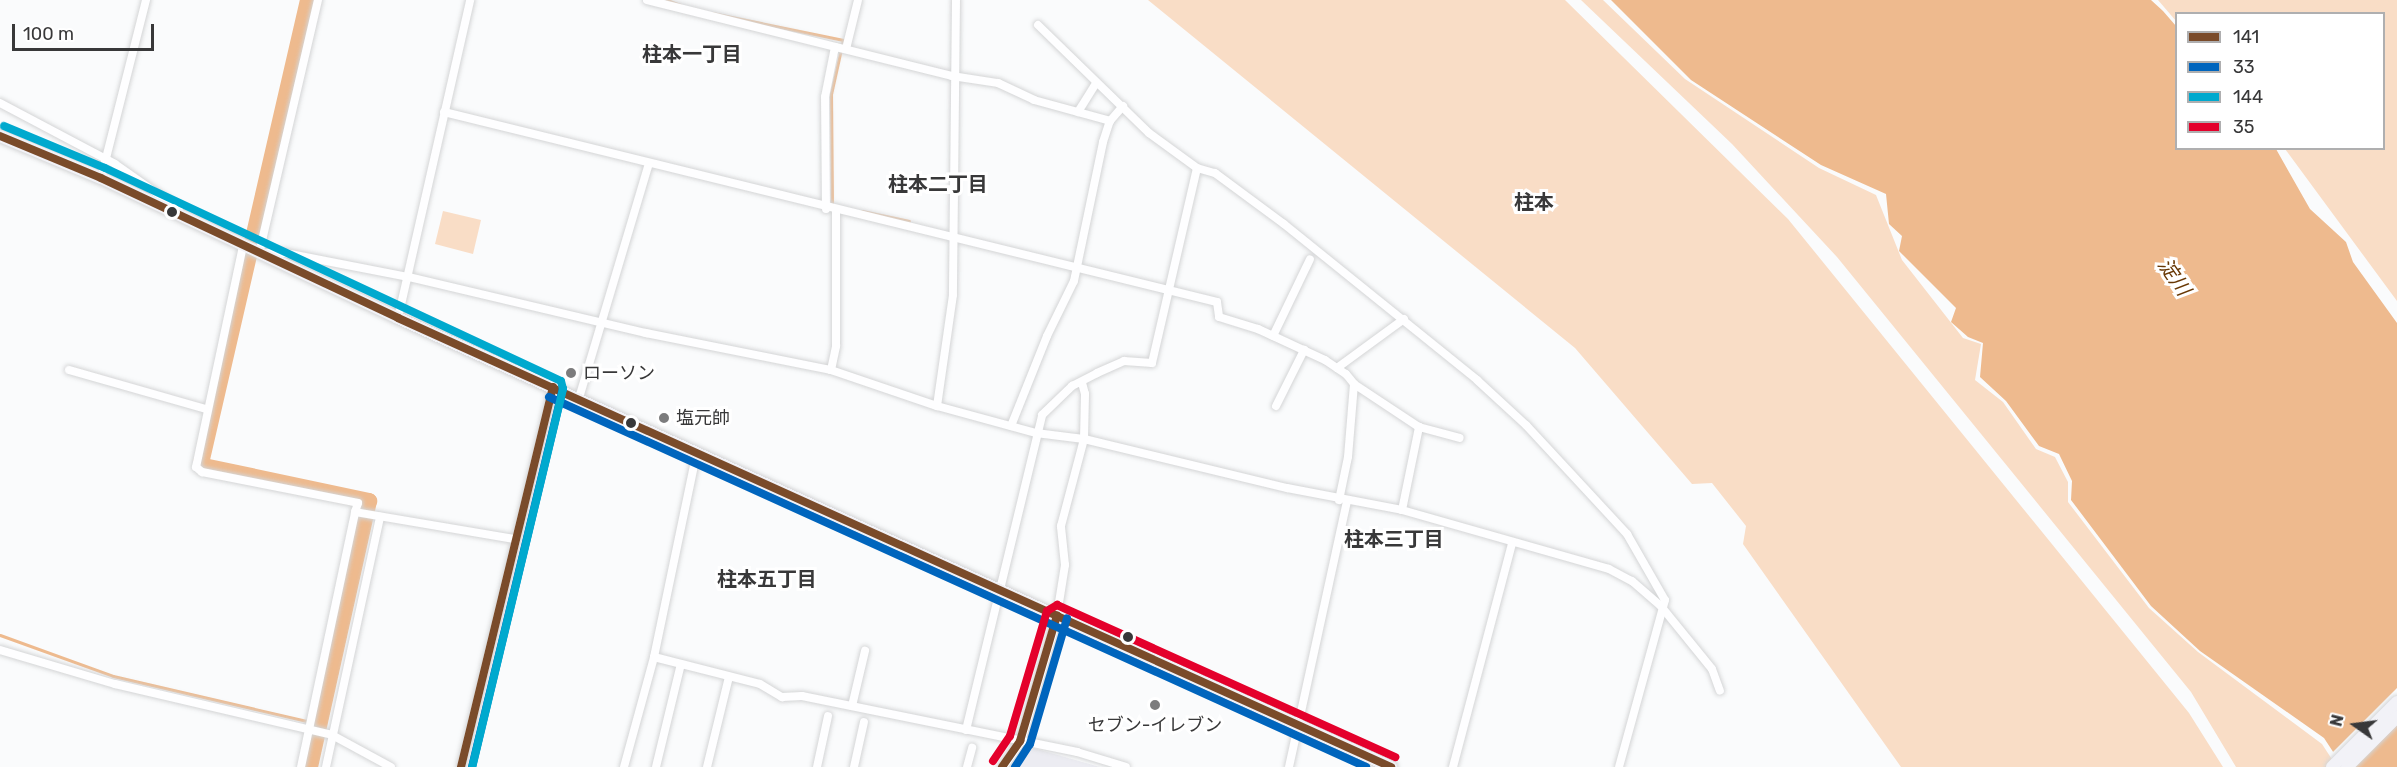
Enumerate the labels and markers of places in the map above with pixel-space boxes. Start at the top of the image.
unlabelled marker [166,206,178,218]
place label: ローソン [583,362,655,384]
marker: ローソン [564,366,578,380]
place label: 塩元帥 [676,407,730,429]
marker: 塩元帥 [657,411,671,425]
unlabelled marker [625,417,637,429]
unlabelled marker [1122,631,1134,643]
marker: セブン-イレブン [1148,698,1162,712]
place label: セブン-イレブン [1088,714,1222,736]

